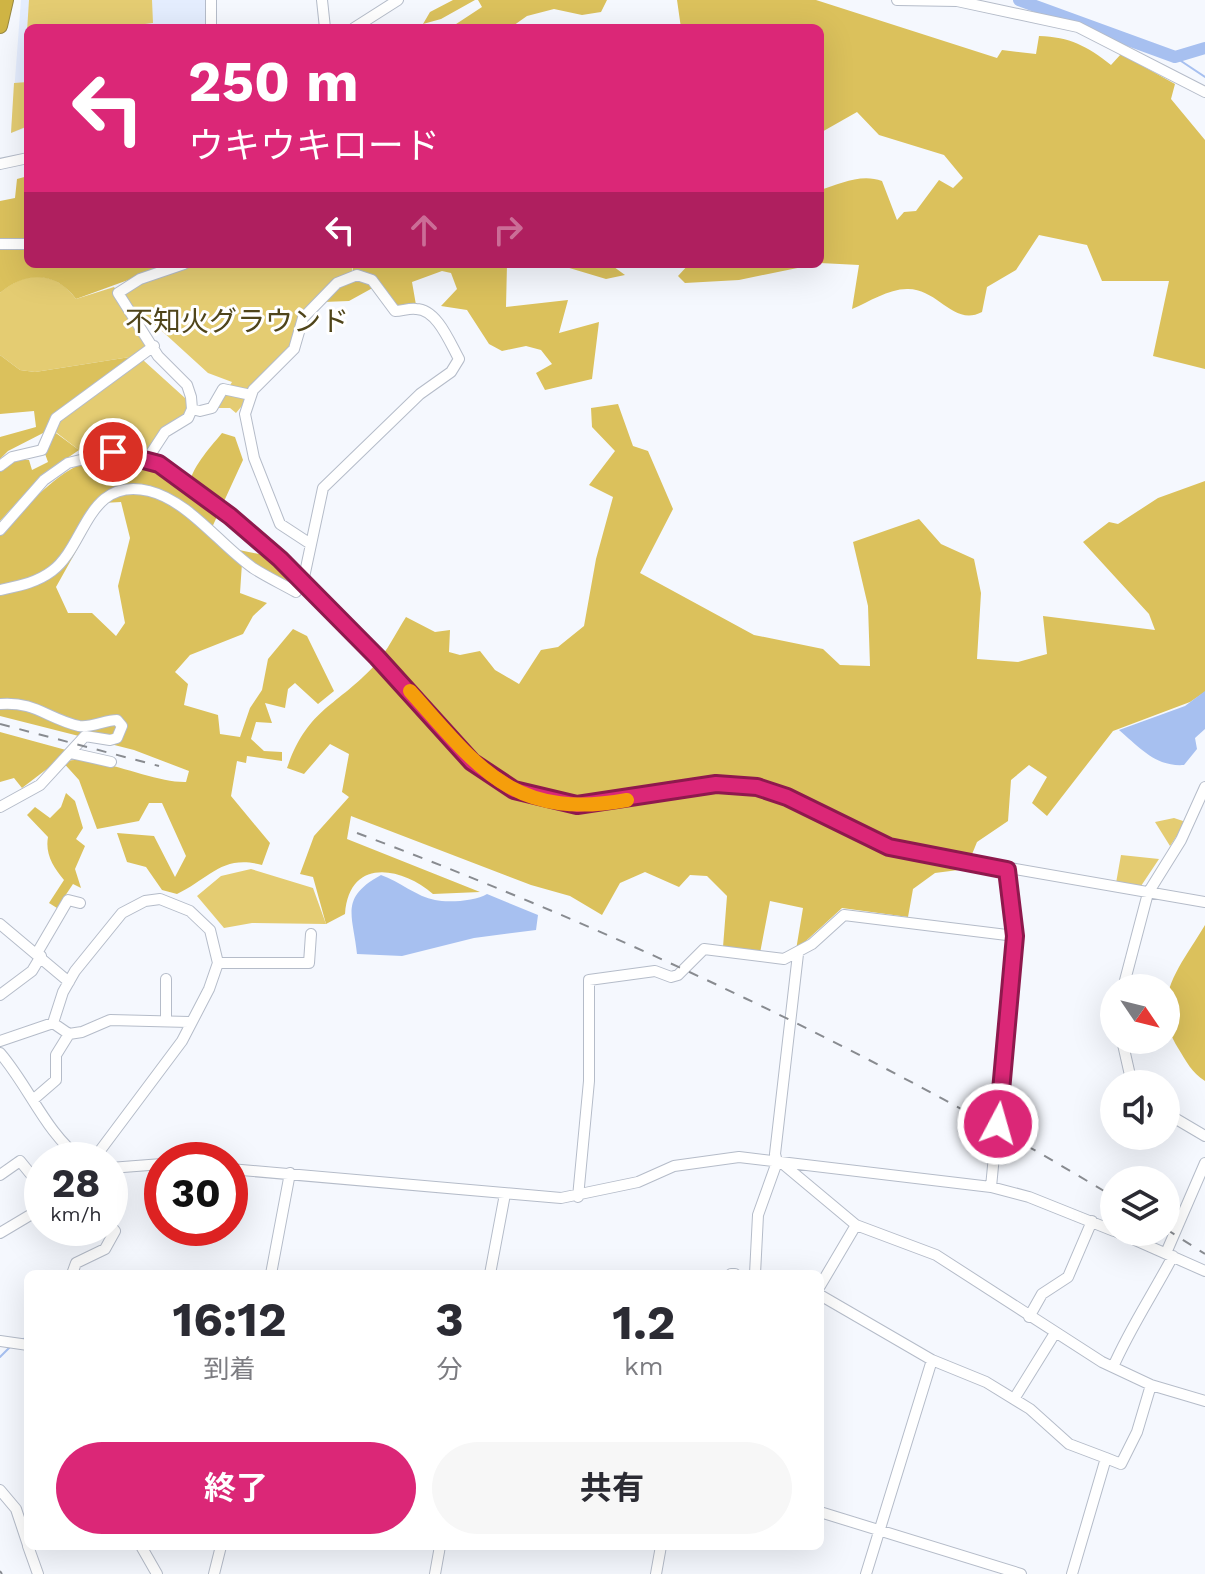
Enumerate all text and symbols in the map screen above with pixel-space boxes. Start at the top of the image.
text: 250 m [188,49,359,115]
icon: left [56,56,160,160]
text: ウキウキロード [188,125,440,167]
icon: left [318,208,362,252]
icon: ahead [402,208,446,252]
icon: right [486,208,530,252]
park label: 不知火グラウンド [125,305,349,338]
pin [79,418,147,486]
icon: arrive [91,430,135,474]
north arrow [1100,974,1180,1054]
map controls [1100,974,1180,1246]
button: sound [1100,1070,1180,1150]
position arrow [956,1082,1040,1166]
speed limit sign: 30 [144,1142,248,1246]
text: 28 [52,1160,100,1207]
button: layers [1100,1166,1180,1246]
text: km/h [50,1202,102,1226]
text: 16:12 [173,1291,287,1348]
text: 3 [435,1291,464,1348]
text: 1.2 [612,1294,675,1351]
text: km [624,1351,664,1381]
text: 到着 [204,1354,256,1384]
text: 分 [436,1354,462,1384]
button: 終了 [56,1442,416,1534]
button: 共有 [432,1442,792,1534]

